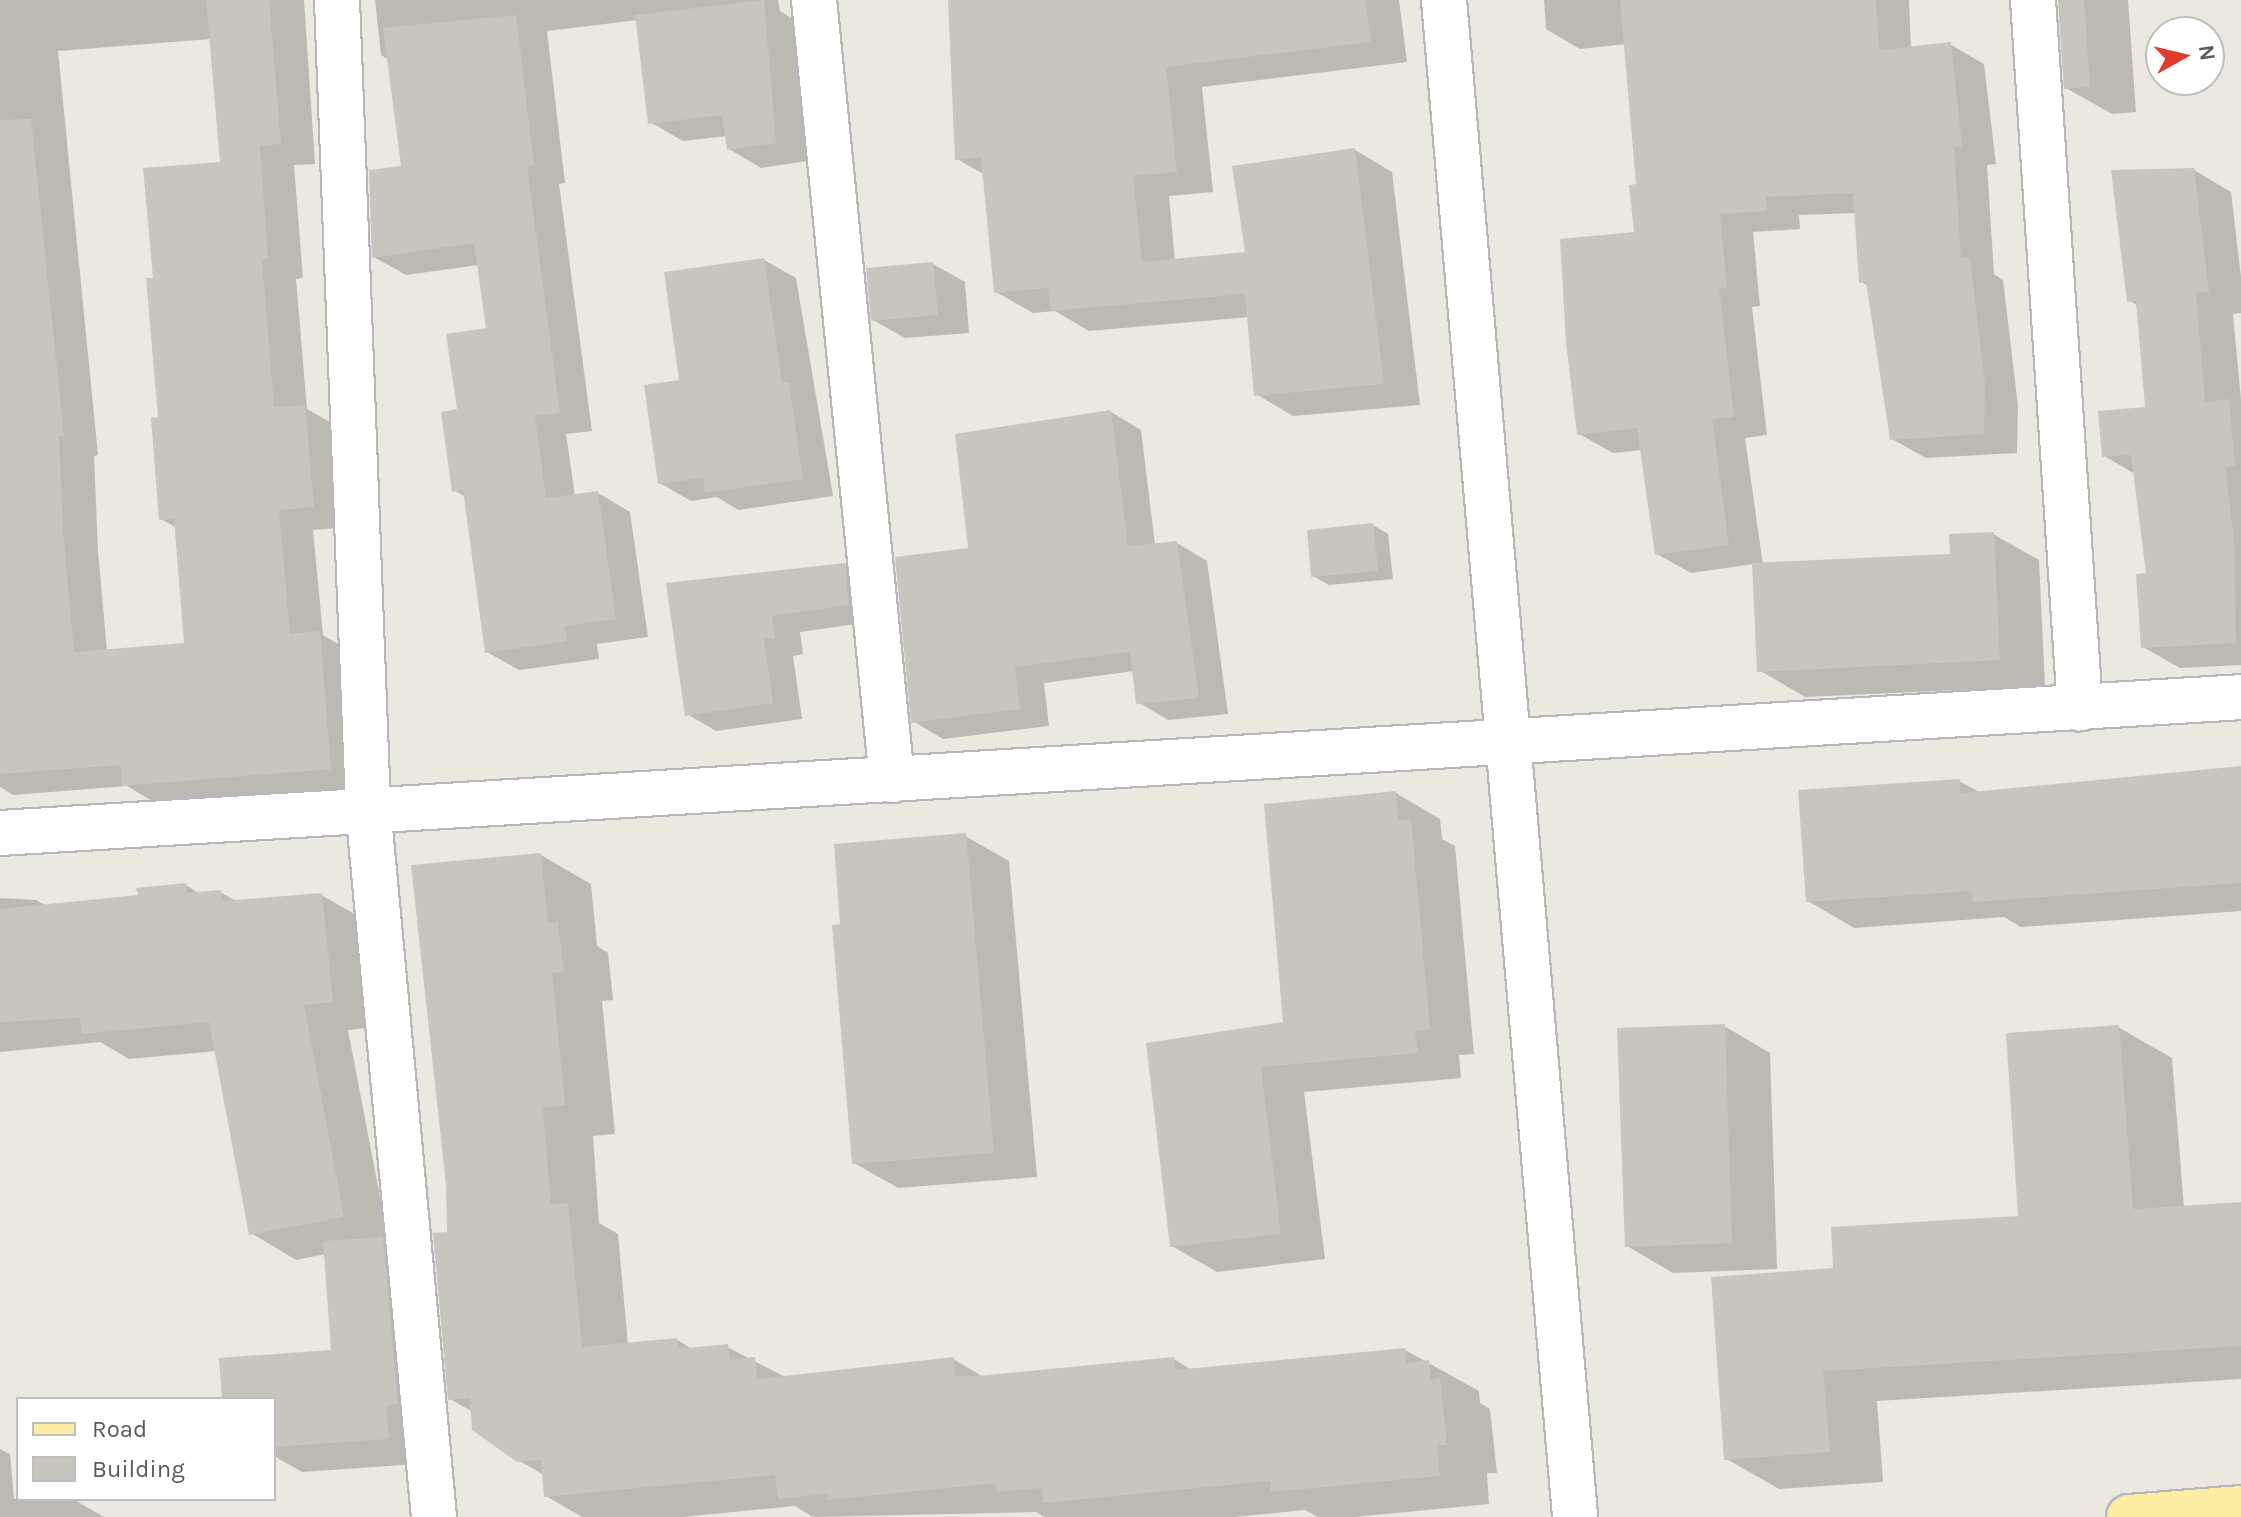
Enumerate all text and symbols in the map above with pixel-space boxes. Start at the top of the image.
north arrow [2145,16,2225,96]
text: N [2193,43,2221,63]
legend [16,1397,276,1501]
text: Road [92,1415,147,1443]
text: Building [92,1455,185,1483]

